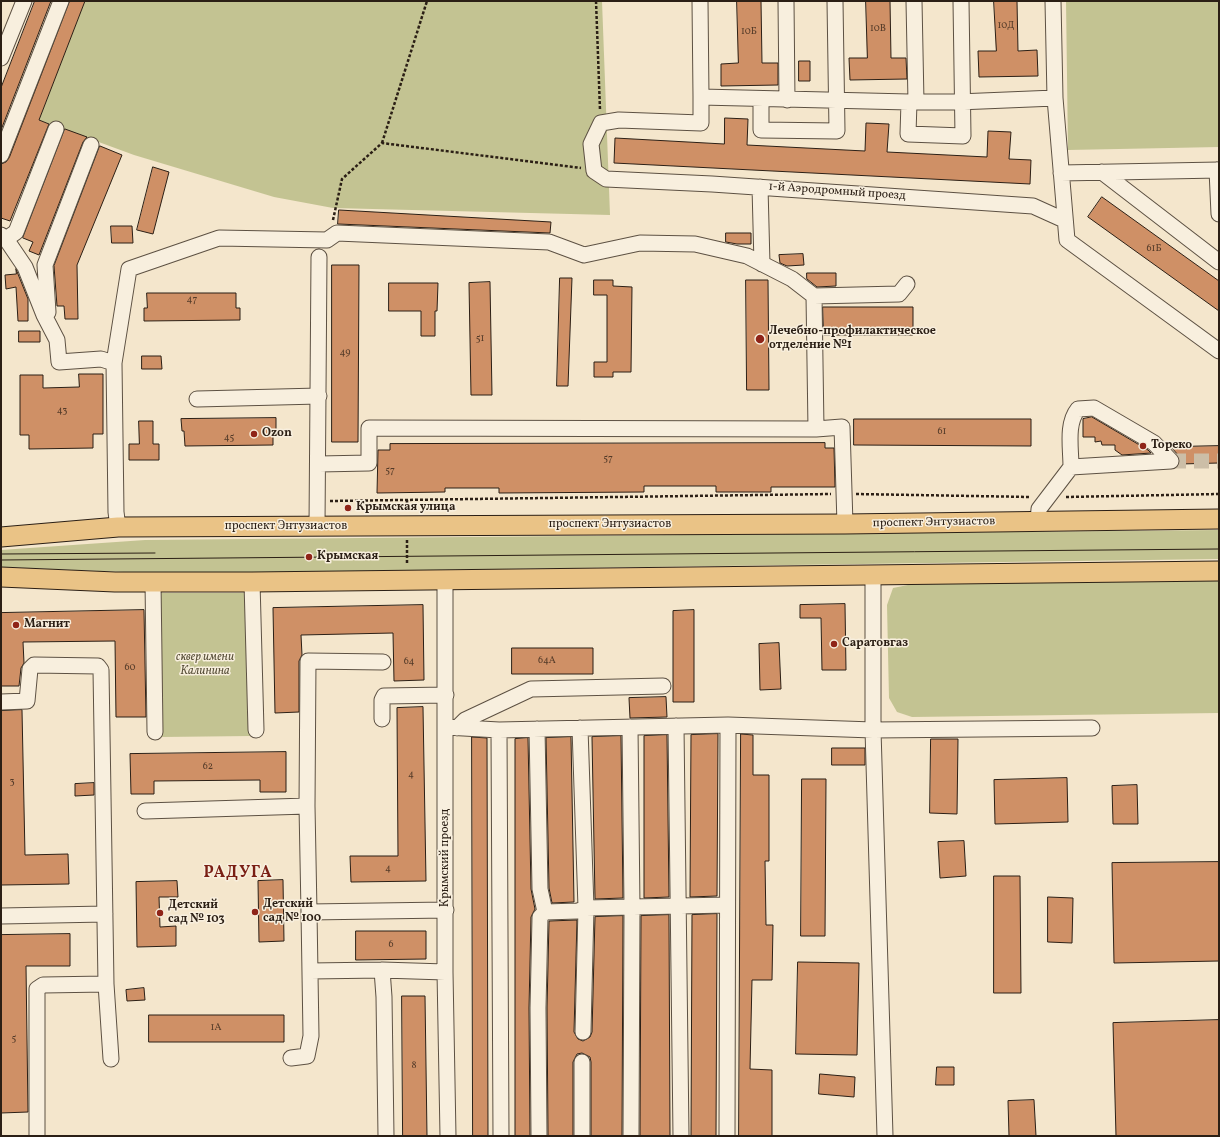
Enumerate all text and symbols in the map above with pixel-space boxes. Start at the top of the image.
house number: 10Д [997,20,1015,32]
house number: 10В [870,23,886,35]
house number: 10Б [741,26,757,38]
street label: 1-й Аэродромный проезд [768,180,906,204]
house number: 61Б [1146,243,1162,255]
house number: 47 [187,294,197,306]
place label: Лечебно-профилактическое отделение №1 [769,325,936,353]
house number: 51 [476,333,484,345]
marker: Лечебно-профилактическое отделение №1 [754,333,766,345]
house number: 49 [340,347,350,359]
house number: 43 [57,405,67,417]
house number: 61 [938,426,946,438]
place label: Ozon [262,427,292,441]
marker: Ozon [249,429,259,439]
house number: 45 [224,432,234,444]
place label: Тореко [1151,439,1192,453]
marker: Тореко [1138,441,1148,451]
house number: 57 [603,453,613,465]
house number: 57 [385,465,395,477]
place label: Крымская улица [356,501,456,515]
marker: Крымская улица [343,503,353,513]
street label: проспект Энтузиастов [873,515,995,531]
street label: проспект Энтузиастов [549,518,671,532]
street label: проспект Энтузиастов [225,520,347,534]
place label: Крымская [317,550,378,564]
marker: Крымская [304,552,314,562]
place label: Магнит [24,618,70,632]
marker: Магнит [11,620,21,630]
place label: Саратовгаз [842,637,908,651]
marker: Саратовгаз [829,639,839,649]
park label: сквер имени Калинина [176,651,234,679]
house number: 64А [538,655,556,667]
house number: 64 [404,656,414,668]
house number: 60 [124,662,136,674]
house number: 62 [203,761,213,773]
house number: 4 [408,769,414,781]
house number: 3 [9,776,15,788]
street label: Крымский проезд [439,809,453,907]
house number: 4 [385,863,391,875]
district label: РАДУГА [203,864,273,884]
place label: Детский сад № 100 [263,898,321,926]
place label: Детский сад № 103 [168,899,225,927]
marker: Детский сад № 100 [250,907,260,917]
marker: Детский сад № 103 [155,908,165,918]
house number: 6 [388,939,394,951]
house number: 1А [211,1022,221,1034]
house number: 5 [12,1033,16,1045]
house number: 8 [411,1060,417,1072]

